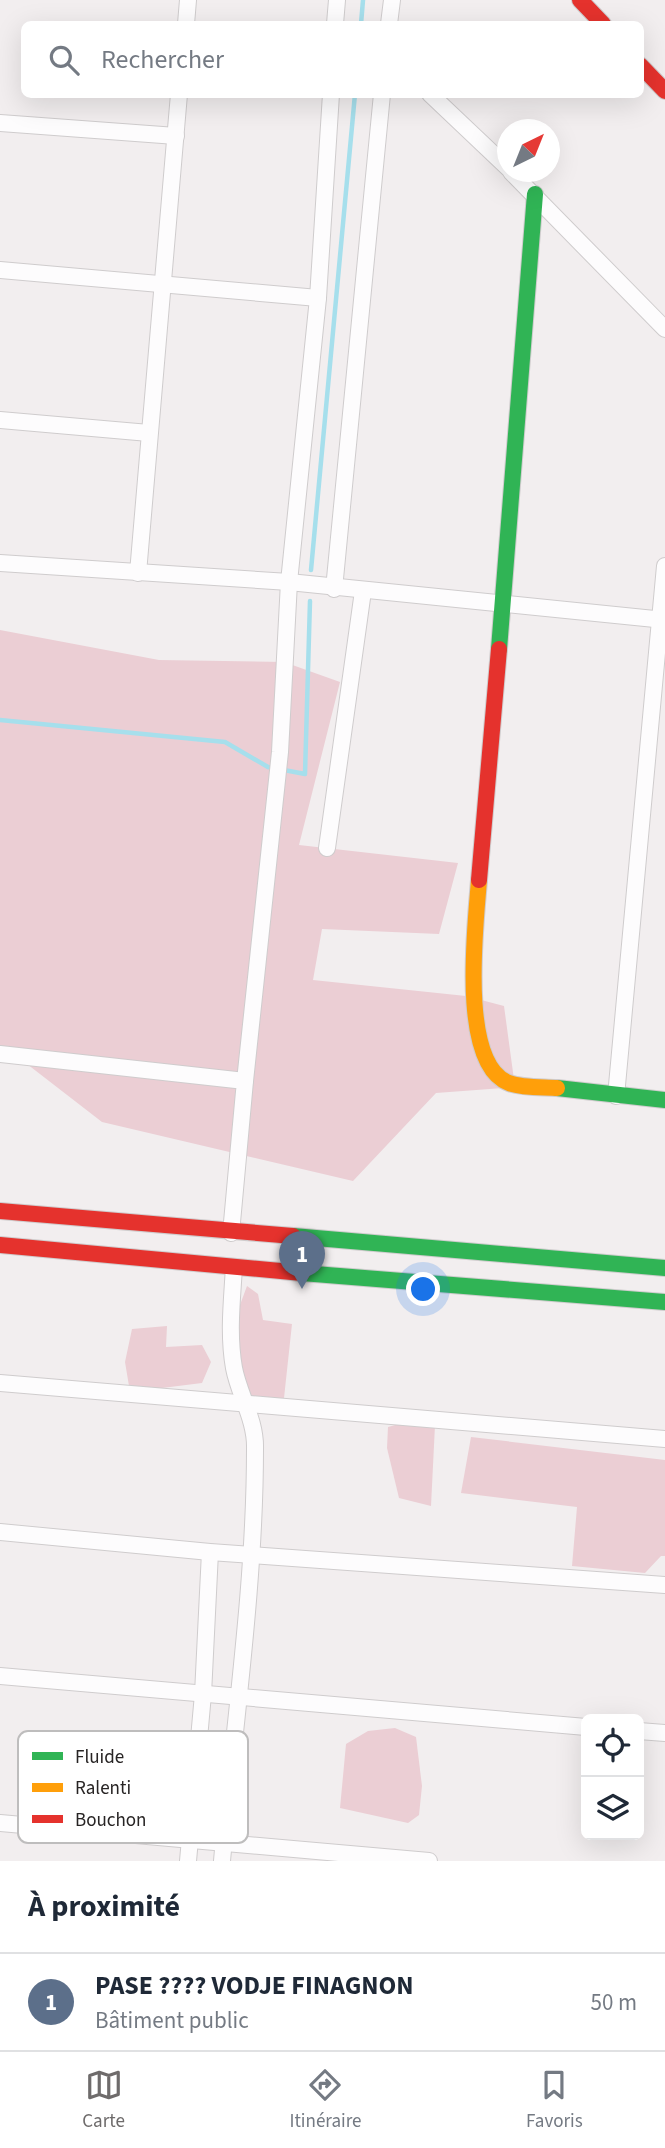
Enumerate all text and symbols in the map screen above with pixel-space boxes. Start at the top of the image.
search box [21,21,644,98]
icon: search [45,41,83,79]
text: Rechercher [101,41,224,78]
north arrow [497,119,560,182]
pin: 1 [279,1231,325,1289]
your location [406,1272,440,1306]
map controls [581,1714,644,1840]
button: locate [581,1714,644,1777]
legend [18,1731,248,1843]
text: Fluide [75,1744,124,1771]
text: Ralenti [75,1775,131,1802]
button: layers [581,1777,644,1840]
text: Bouchon [75,1807,147,1834]
text: À proximité [28,1885,180,1928]
text: PASE ???? VODJE FINAGNON [95,1967,414,2004]
text: 1 [45,1986,57,2019]
text: 50 m [590,1986,637,2019]
text: Bâtiment public [95,2004,249,2037]
tab: Carte [82,2066,125,2135]
tab: Itinéraire [289,2066,362,2135]
tab: Favoris [526,2066,583,2135]

